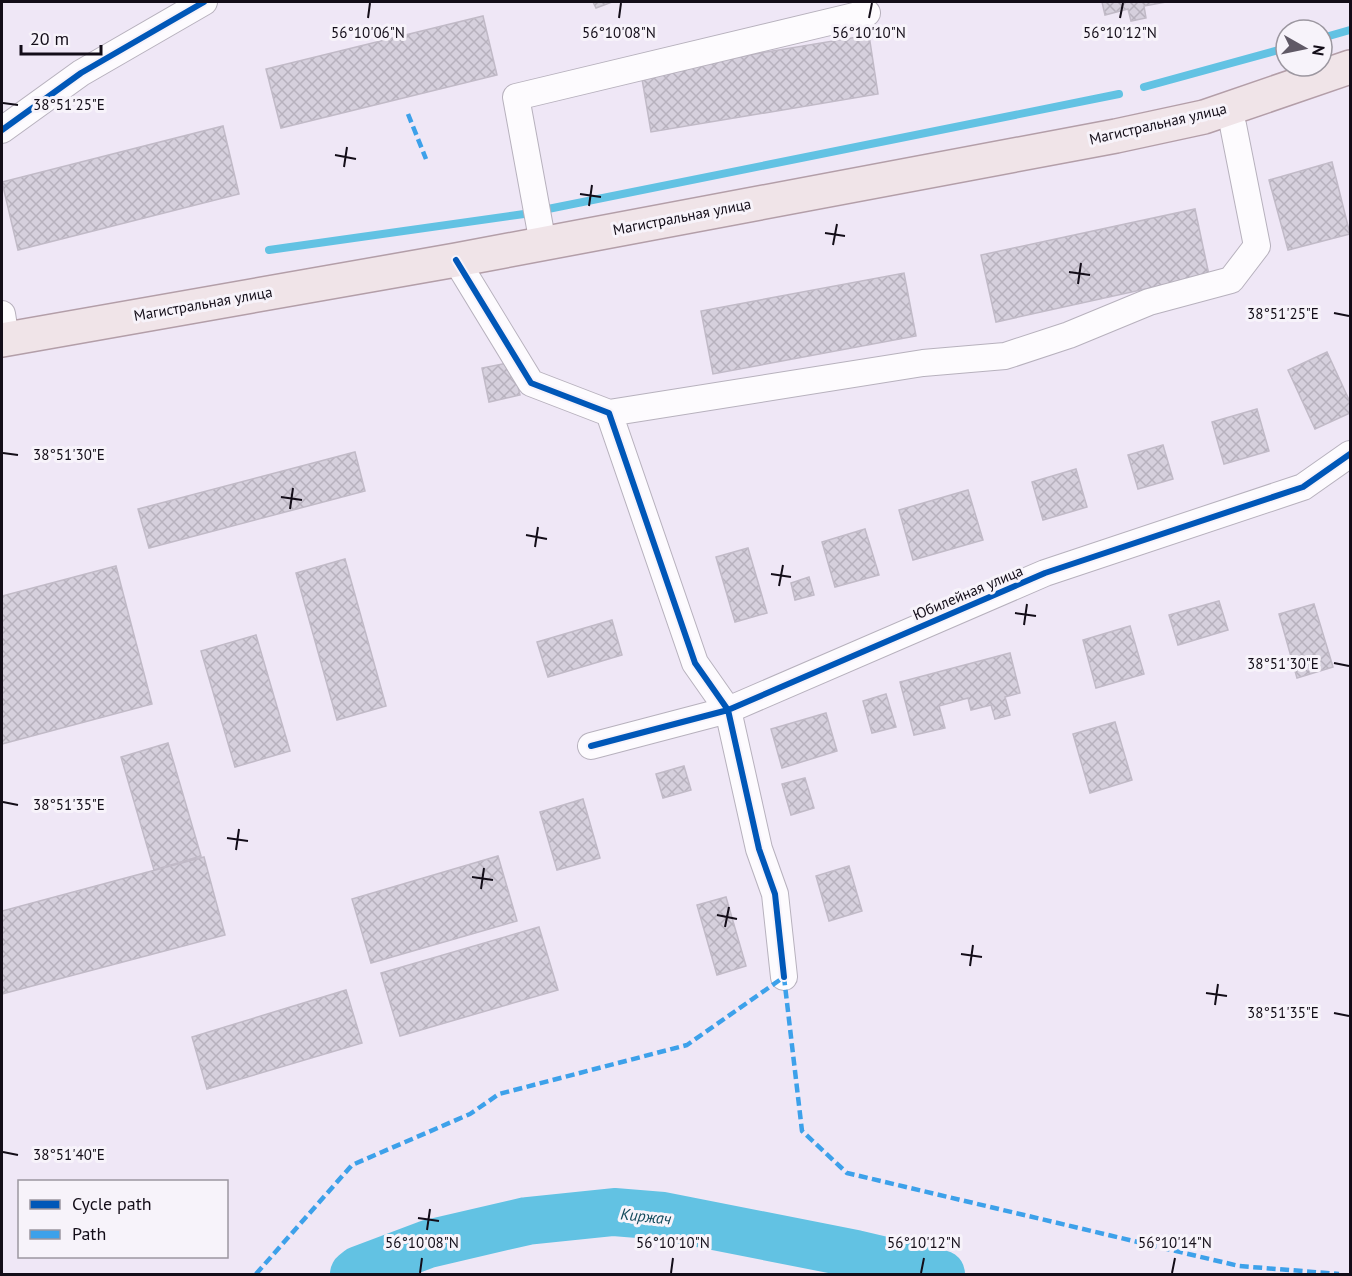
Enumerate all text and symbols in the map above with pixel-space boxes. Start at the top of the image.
scale bar [21,18,100,56]
north arrow [1274,18,1334,78]
text: 56°10'06"N [331,23,405,42]
text: 56°10'08"N [582,23,656,42]
text: 56°10'10"N [832,23,906,42]
text: 56°10'12"N [1083,23,1157,42]
text: 20 m [30,27,69,50]
text: N [1308,44,1330,57]
text: 38°51'25"E [33,95,105,114]
street label: Магистральная улица [1087,98,1228,149]
street label: Магистральная улица [611,194,753,239]
street label: Магистральная улица [132,282,274,325]
text: 38°51'25"E [1247,304,1319,323]
text: 38°51'30"E [33,445,105,464]
street label: Юбилейная улица [910,561,1026,624]
text: 38°51'30"E [1247,654,1319,673]
text: 38°51'35"E [33,795,105,814]
text: 38°51'35"E [1247,1003,1319,1022]
text: 38°51'40"E [33,1145,105,1164]
legend [18,1180,228,1258]
text: Cycle path [72,1192,152,1215]
water label: Киржач [619,1203,673,1229]
text: Path [72,1222,106,1245]
text: 56°10'08"N [385,1233,459,1252]
text: 56°10'10"N [636,1233,710,1252]
text: 56°10'12"N [887,1233,961,1252]
text: 56°10'14"N [1138,1233,1212,1252]

